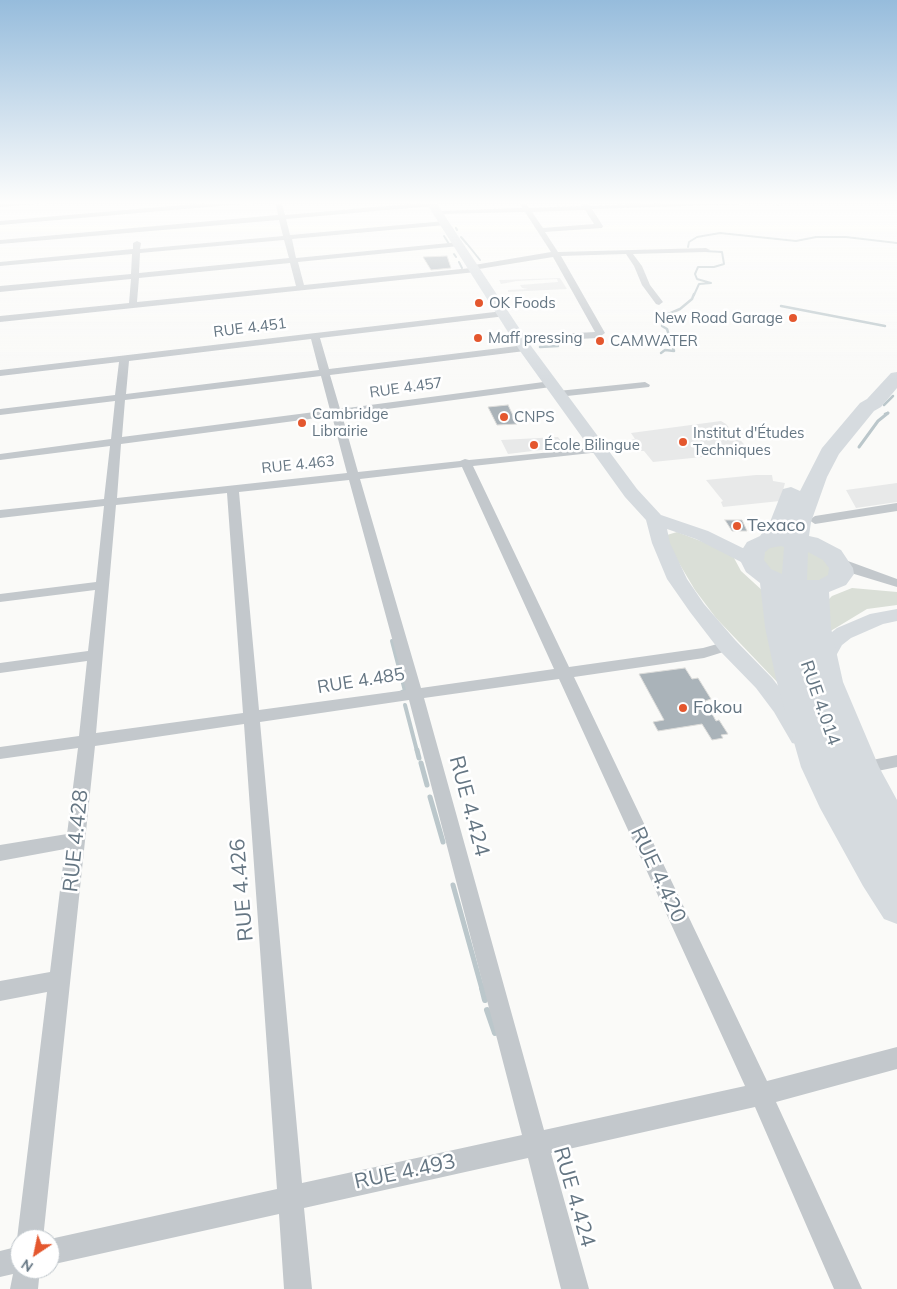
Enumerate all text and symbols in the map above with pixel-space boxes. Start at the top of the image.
place label: OK Foods [489,294,556,312]
marker: OK Foods [473,297,485,309]
place label: New Road Garage [655,309,783,327]
marker: New Road Garage [787,312,799,324]
street label: RUE 4.451 [212,315,288,341]
place label: Maff pressing [488,329,582,347]
marker: Maff pressing [472,332,484,344]
place label: CAMWATER [610,332,698,350]
marker: CAMWATER [594,335,606,347]
street label: RUE 4.457 [368,374,444,402]
place label: Cambridge Librairie [312,405,388,440]
place label: CNPS [514,408,555,426]
marker: CNPS [498,411,510,423]
marker: Cambridge Librairie [296,417,308,429]
place label: Institut d'Études Techniques [693,424,804,459]
place label: École Bilingue [544,436,640,454]
marker: Institut d'Études Techniques [677,436,689,448]
marker: École Bilingue [528,439,540,451]
street label: RUE 4.463 [261,452,335,478]
place label: Texaco [747,515,806,537]
marker: Texaco [731,520,743,532]
street label: RUE 4.014 [795,658,845,748]
street label: RUE 4.485 [316,663,406,699]
place label: Fokou [693,697,743,719]
marker: Fokou [677,702,689,714]
street label: RUE 4.424 [444,753,494,859]
street label: RUE 4.428 [58,789,94,893]
street label: RUE 4.420 [625,823,691,927]
street label: RUE 4.426 [225,838,259,942]
street label: RUE 4.424 [548,1144,600,1250]
street label: RUE 4.493 [352,1149,458,1195]
north arrow [10,1229,60,1279]
text: N [18,1255,37,1276]

